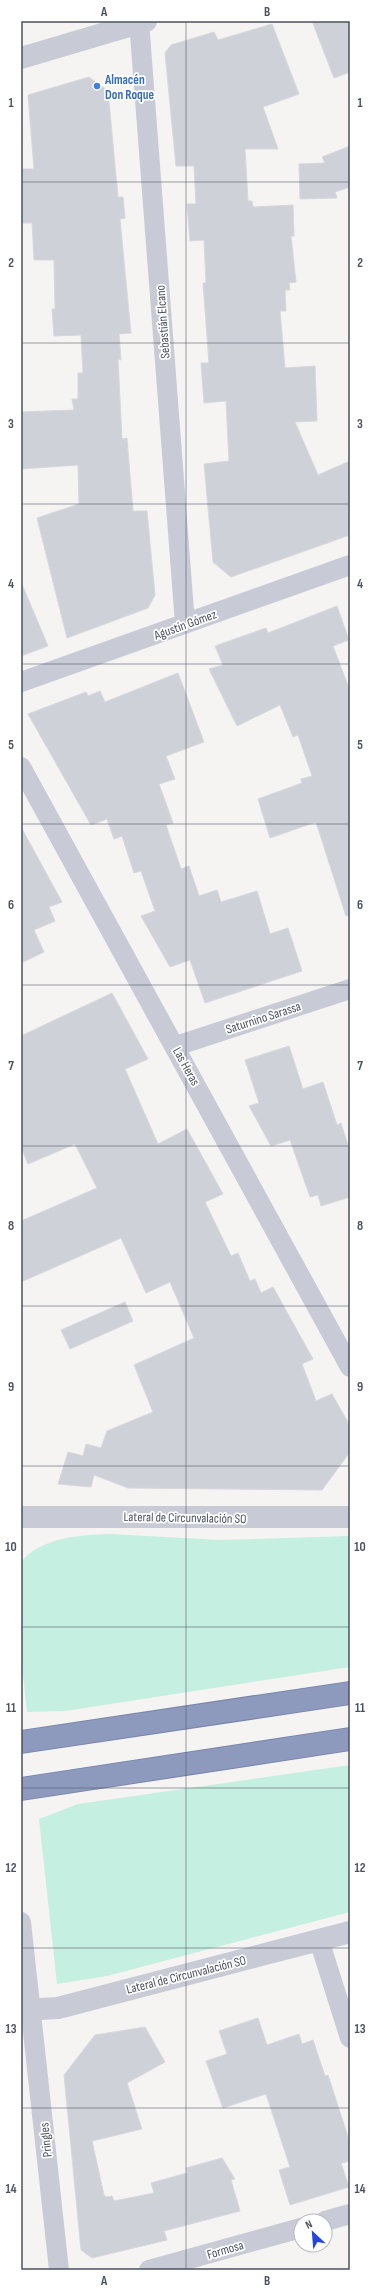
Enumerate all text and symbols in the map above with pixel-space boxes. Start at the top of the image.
text: A [100,4,108,20]
text: B [264,4,270,20]
place label: Almacén Don Roque [104,72,154,103]
marker: Almacén Don Roque [92,81,102,91]
text: 1 [8,95,14,111]
text: 1 [357,95,363,111]
text: 2 [8,255,14,271]
text: 2 [357,255,363,271]
street label: Sebastián Elcano [152,285,174,359]
text: 3 [8,416,14,432]
text: 3 [357,416,363,432]
text: 4 [8,576,14,592]
text: 4 [357,576,363,592]
street label: Agustín Gómez [151,606,219,644]
text: 5 [8,737,14,753]
text: 5 [357,737,363,753]
text: 6 [8,897,14,913]
text: 6 [357,897,363,913]
street label: Saturnino Sarassa [224,998,303,1038]
street label: Las Heras [169,1044,203,1089]
text: 7 [8,1058,14,1074]
text: 7 [357,1058,363,1074]
text: 8 [8,1218,14,1234]
text: 8 [357,1218,363,1234]
text: 9 [8,1379,14,1395]
text: 9 [357,1379,363,1395]
street label: Lateral de Circunvalación SO [123,1509,247,1527]
text: 10 [5,1539,17,1555]
text: 10 [354,1539,366,1555]
text: 11 [6,1700,16,1716]
text: 11 [355,1700,365,1716]
text: 12 [6,1860,17,1876]
text: 12 [355,1860,366,1876]
street label: Lateral de Circunvalación SO [125,1952,248,1998]
text: 13 [6,2021,17,2037]
text: 13 [355,2021,366,2037]
street label: Pringles [36,2121,56,2158]
text: 14 [5,2181,17,2197]
text: 14 [354,2181,366,2197]
north arrow [293,2213,333,2253]
text: N [303,2217,314,2232]
street label: Formosa [205,2237,245,2263]
text: A [100,2273,108,2289]
text: B [264,2273,270,2289]

